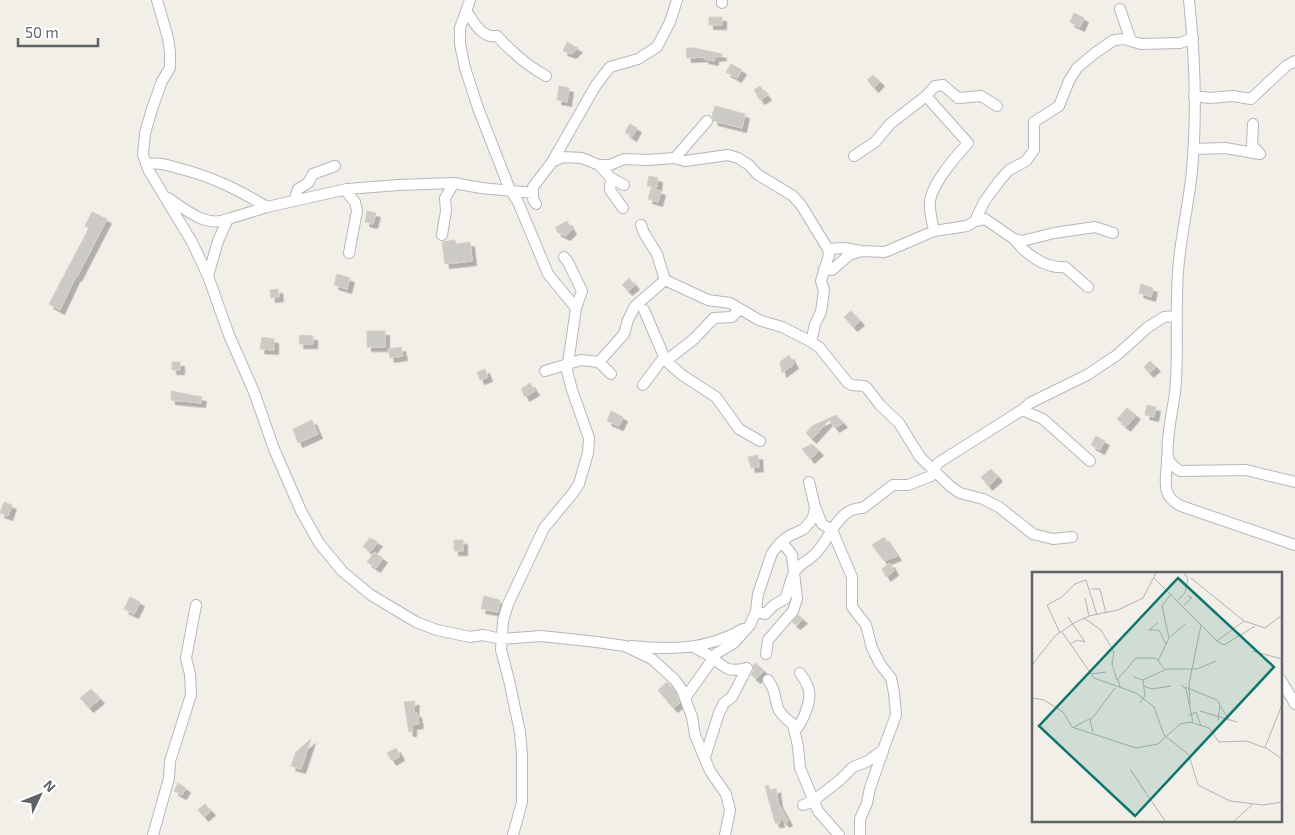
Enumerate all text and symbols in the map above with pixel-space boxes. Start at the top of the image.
scale bar [18,15,98,47]
text: 50 m [25,23,59,41]
inset map [1032,572,1282,822]
north arrow [15,770,65,820]
text: N [40,776,60,795]

